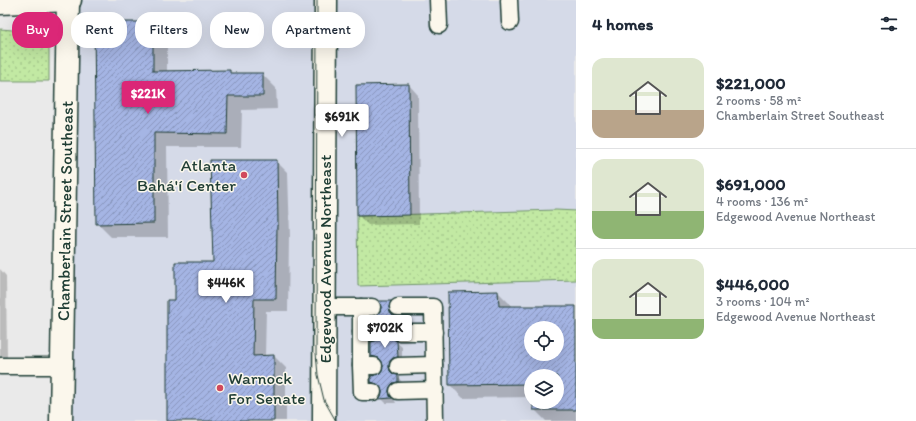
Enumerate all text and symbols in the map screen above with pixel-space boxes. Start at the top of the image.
chip: Buy [12,12,63,48]
chip: Rent [71,12,127,48]
chip: Filters [135,12,202,48]
chip: New [210,12,264,48]
chip: Apartment [272,12,365,48]
icon: filters [878,13,900,35]
text: 4 homes [592,14,653,34]
text: $221,000 [716,73,786,93]
icon: home [624,74,672,122]
pin: $221K [120,81,176,115]
text: $221K [131,86,165,101]
text: 2 rooms · 58 m² [716,93,801,108]
street label: Chamberlain Street Southeast [53,101,77,321]
pin: $691K [314,104,370,138]
text: Chamberlain Street Southeast [716,108,885,123]
text: $691K [325,109,359,124]
street label: Edgewood Avenue Northeast [315,154,335,363]
place label: Atlanta Bahá'í Center [137,155,236,195]
marker: Atlanta Bahá'í Center [239,170,249,180]
text: $691,000 [716,174,786,194]
icon: home [624,175,672,223]
text: 4 rooms · 136 m² [716,194,808,209]
text: Edgewood Avenue Northeast [716,209,875,224]
pin: $446K [198,270,254,304]
text: $446,000 [716,274,790,294]
text: $446K [207,275,245,290]
icon: home [624,275,672,323]
text: 3 rooms · 104 m² [716,294,809,309]
text: Edgewood Avenue Northeast [716,309,875,324]
pin: $702K [357,315,413,349]
text: $702K [367,320,403,335]
map controls [524,321,564,409]
button: locate [524,321,564,361]
place label: Warnock For Senate [228,368,305,408]
button: layers [524,369,564,409]
marker: Warnock For Senate [215,383,225,393]

